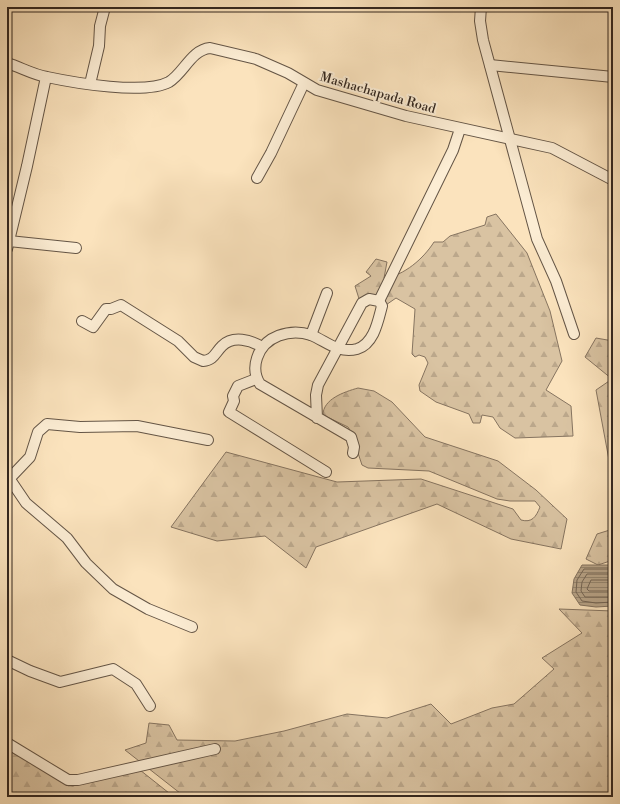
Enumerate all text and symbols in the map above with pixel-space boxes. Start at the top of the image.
street label: Mashachapada Road [318,69,438,117]

